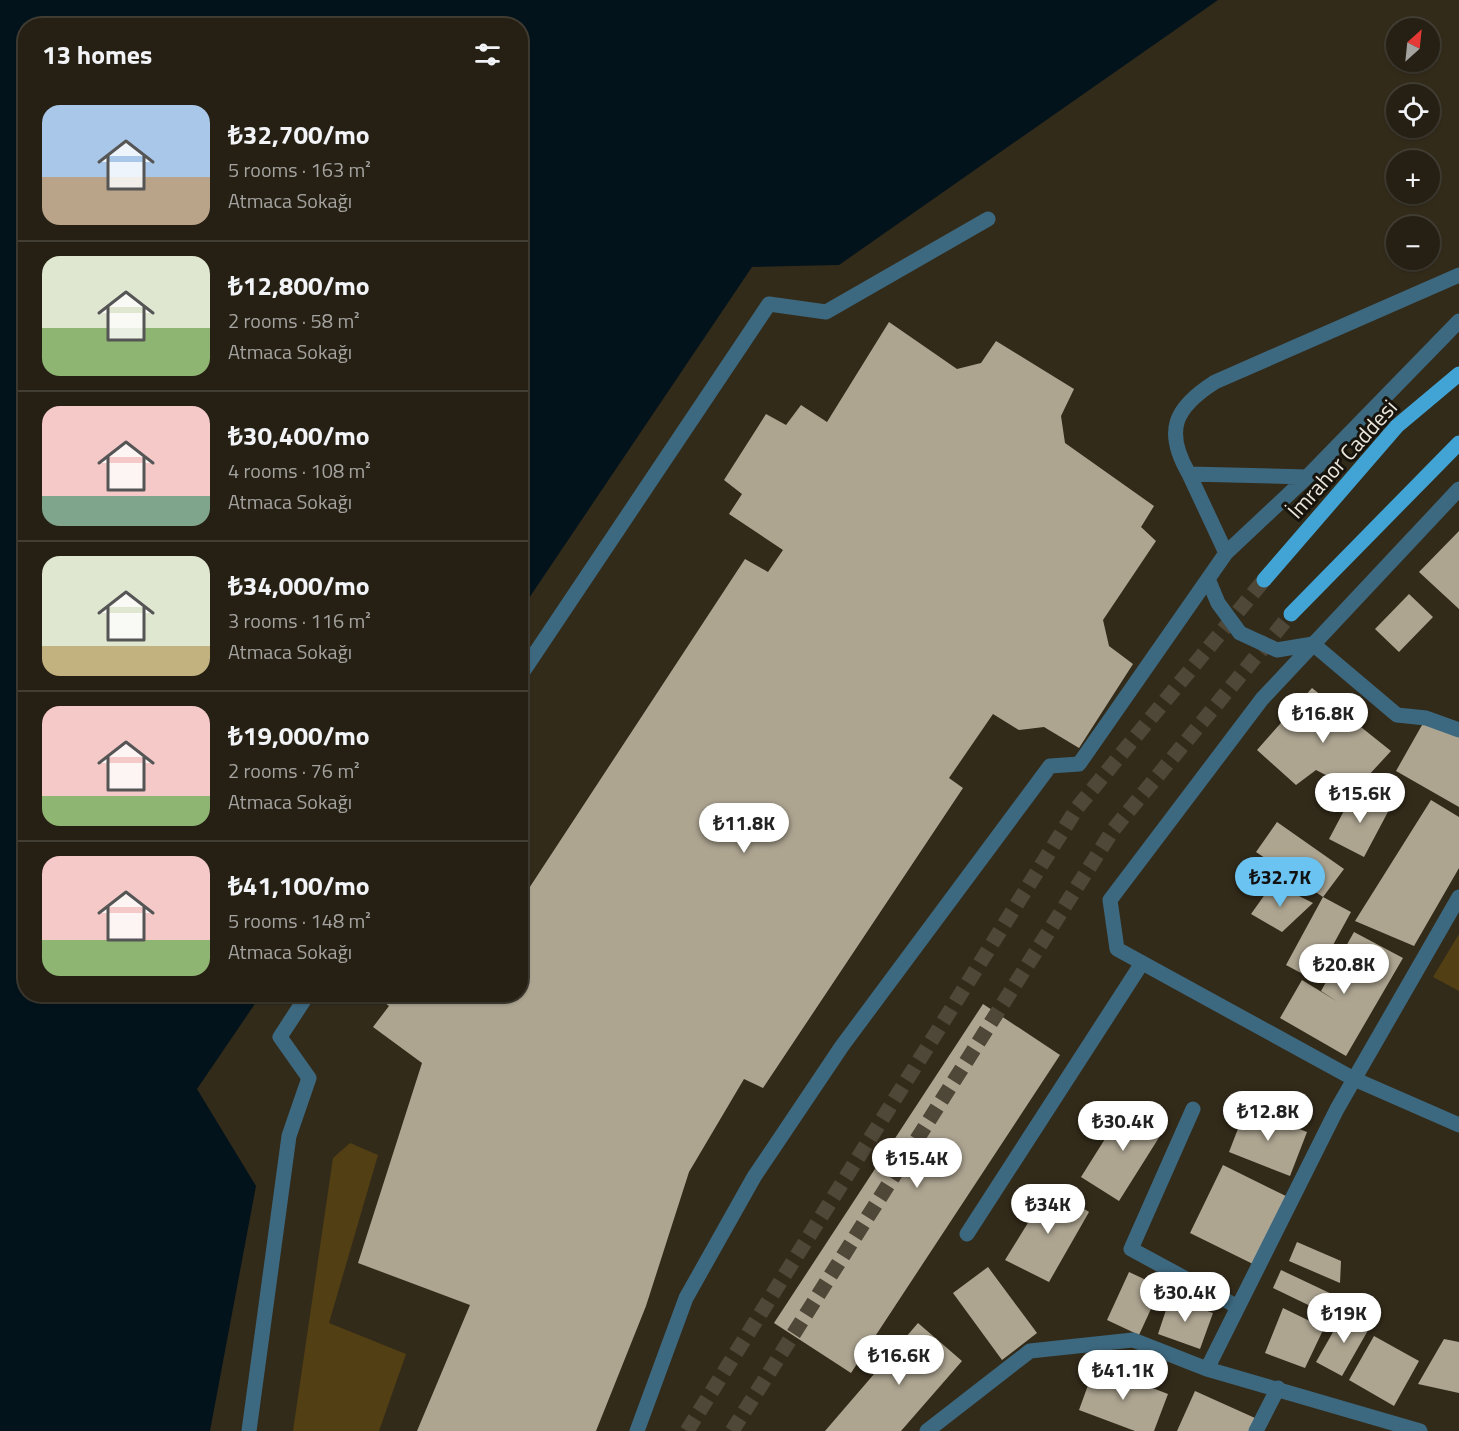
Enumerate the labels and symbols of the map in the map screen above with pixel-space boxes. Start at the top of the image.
north arrow [1386,18,1440,72]
street label: İmrahor Caddesi [1279,392,1405,526]
pin: ₺16.8K [1274,693,1372,744]
pin: ₺15.6K [1311,773,1409,824]
pin: ₺11.8K [695,803,793,854]
pin: ₺32.7K [1231,857,1329,908]
pin: ₺20.8K [1295,944,1393,995]
pin: ₺12.8K [1219,1091,1317,1142]
pin: ₺30.4K [1074,1101,1172,1152]
pin: ₺15.4K [868,1138,966,1189]
pin: ₺34K [1012,1184,1084,1235]
pin: ₺30.4K [1136,1272,1234,1323]
pin: ₺19K [1308,1293,1380,1344]
pin: ₺16.6K [850,1335,948,1386]
pin: ₺41.1K [1074,1350,1172,1401]

